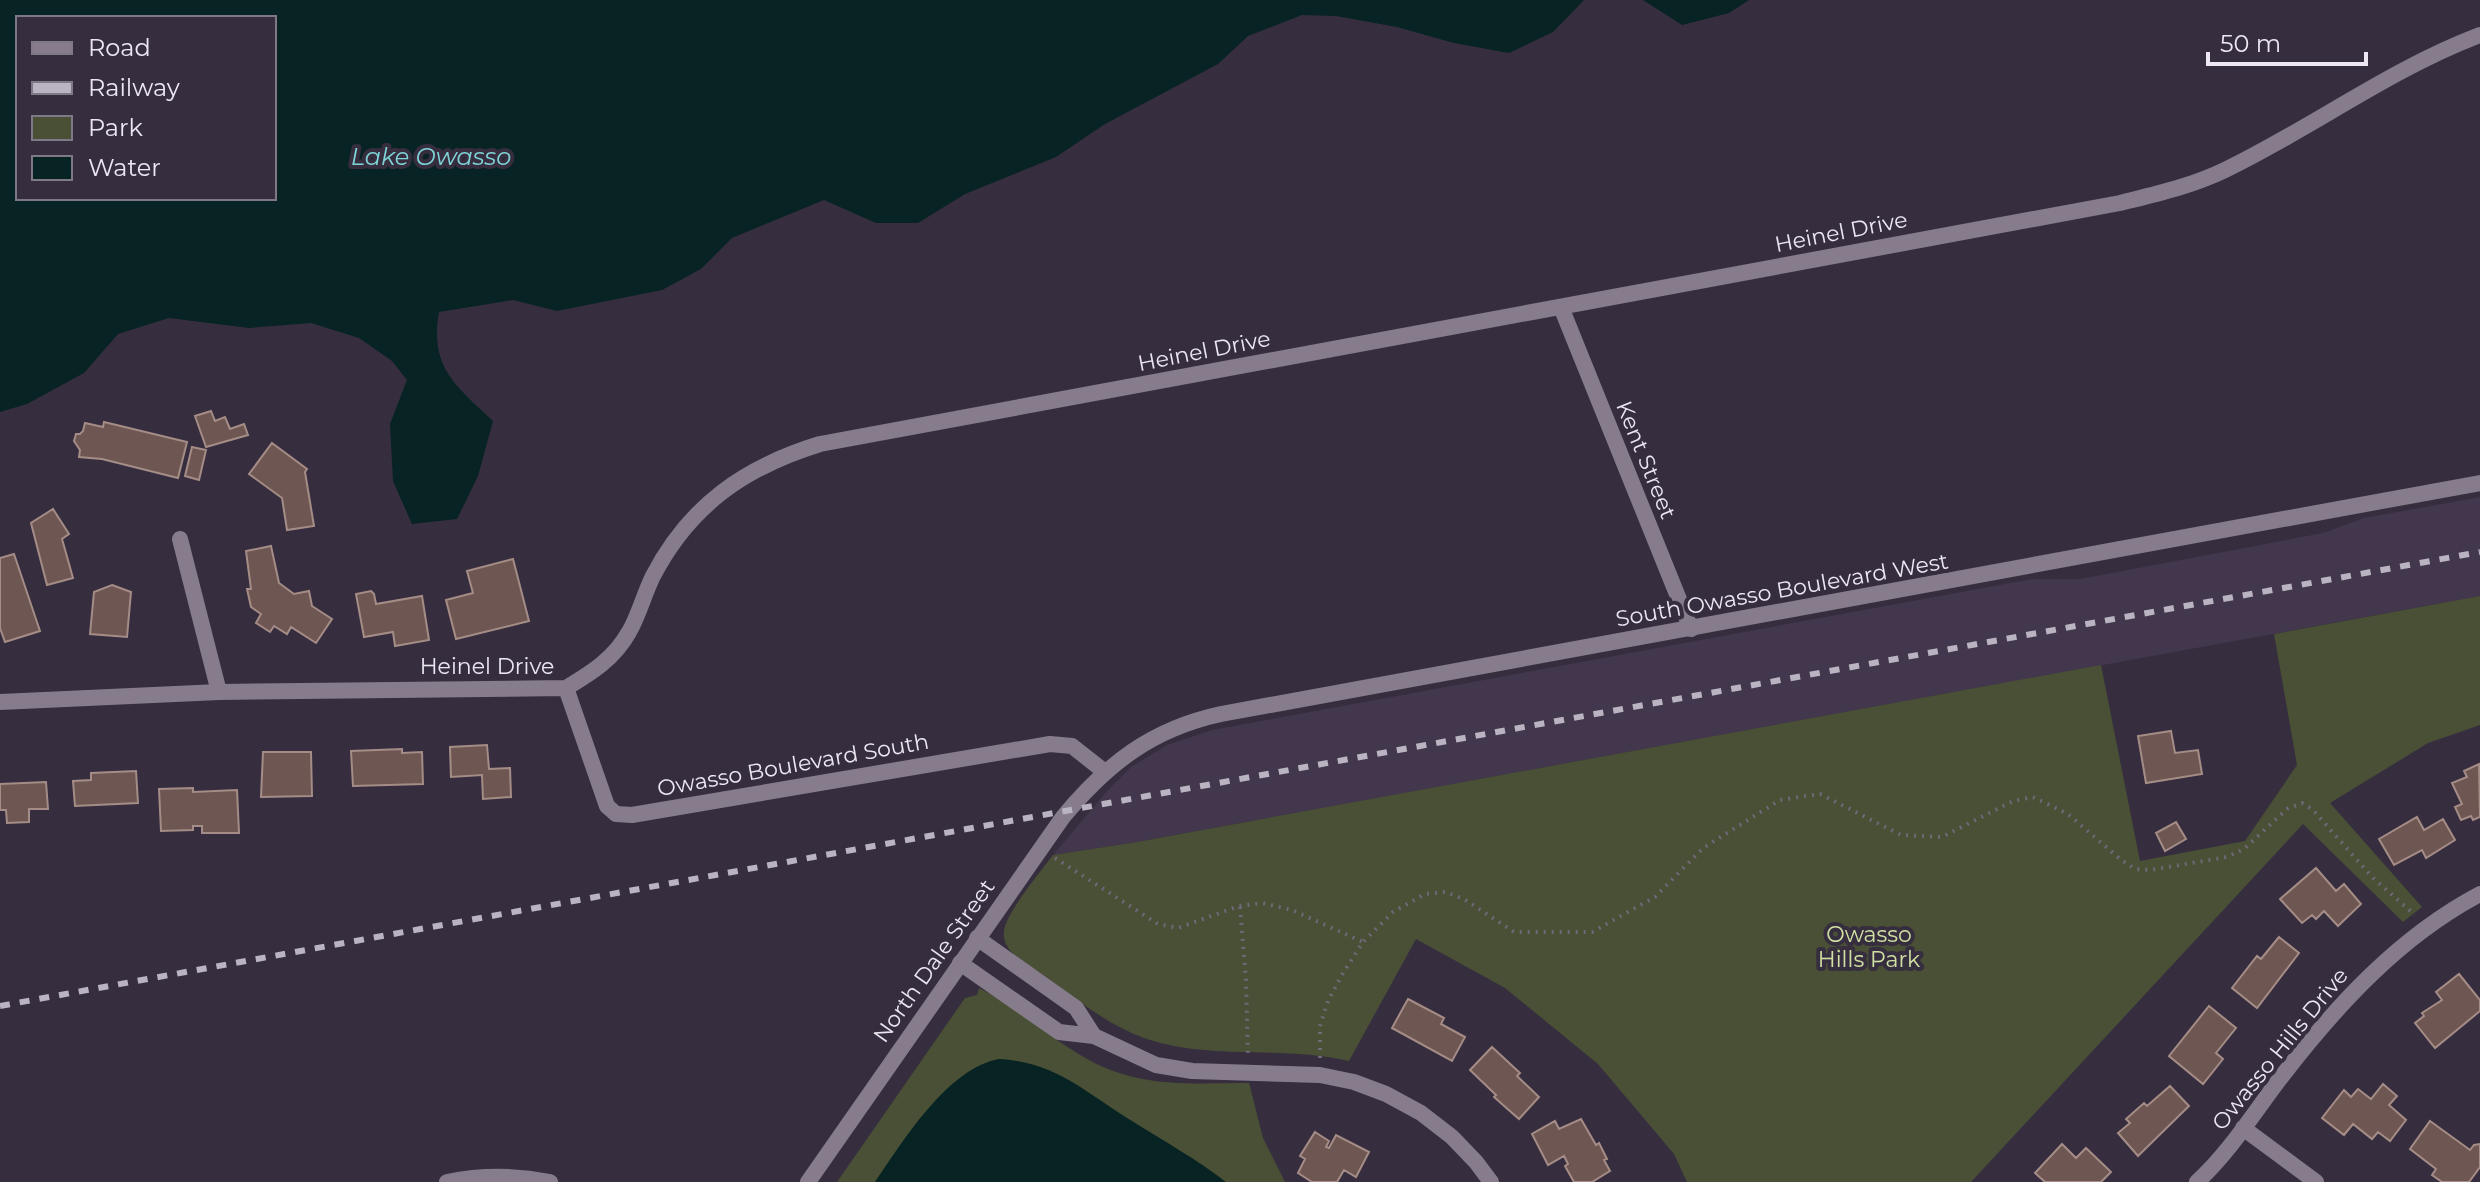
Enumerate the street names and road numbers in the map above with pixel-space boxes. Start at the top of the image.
street label: Heinel Drive [1772,206,1910,258]
street label: Heinel Drive [1135,325,1273,377]
street label: Kent Street [1610,397,1682,523]
street label: South Owasso Boulevard West [1614,547,1950,633]
street label: Heinel Drive [420,653,554,680]
street label: Owasso Boulevard South [655,728,931,802]
street label: North Dale Street [868,874,1000,1048]
street label: Owasso Hills Drive [2206,962,2354,1136]

